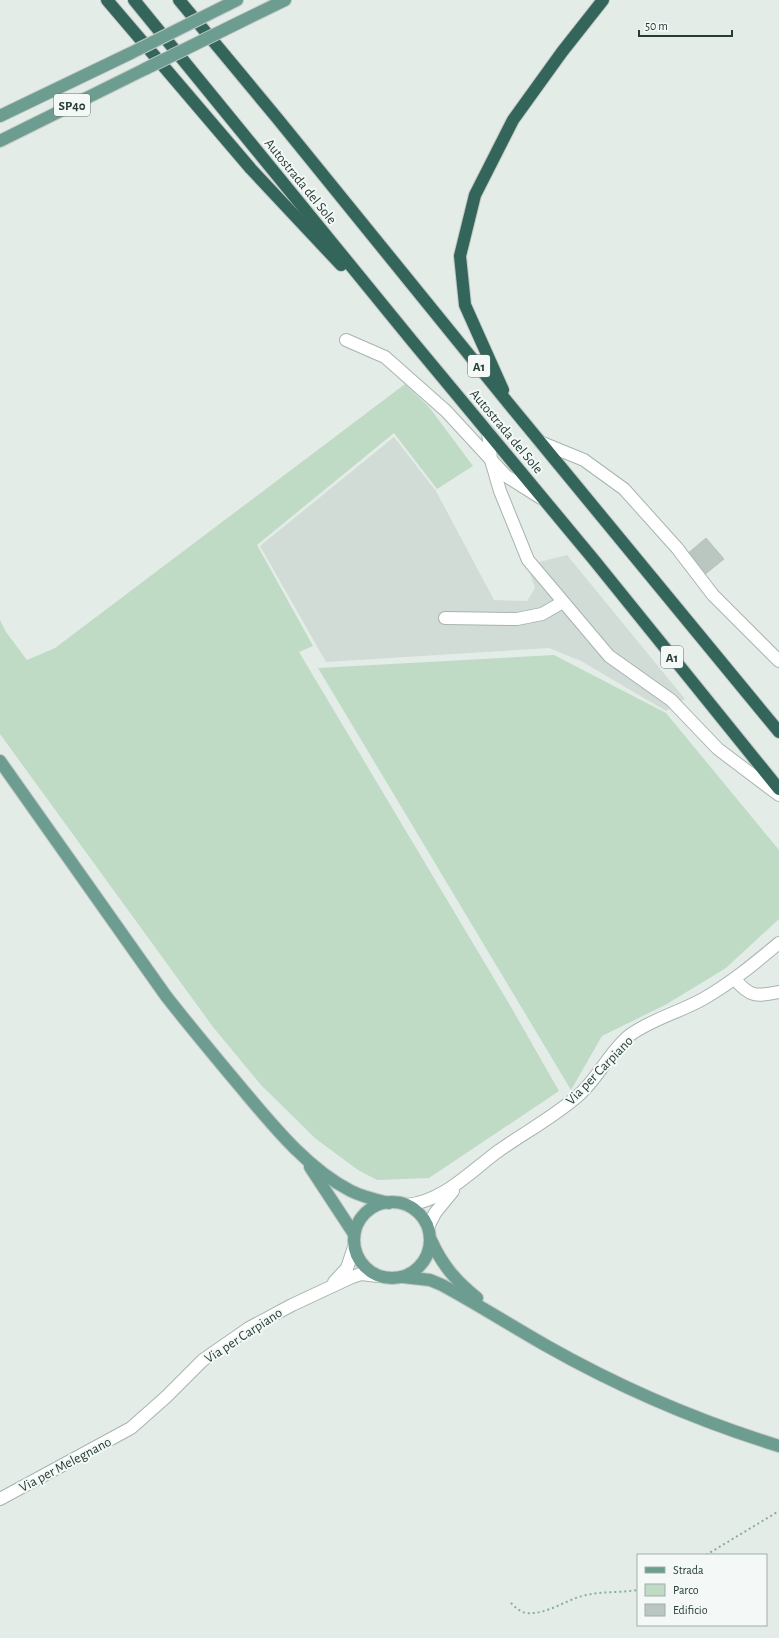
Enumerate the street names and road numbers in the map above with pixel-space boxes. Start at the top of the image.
road number: SP40 [54,94,90,116]
street label: Autostrada del Sole [262,136,339,227]
road number: A1 [468,355,490,377]
street label: Autostrada del Sole [467,387,545,476]
road number: A1 [661,646,683,668]
street label: Via per Carpiano [564,1034,636,1108]
street label: Via per Carpiano [202,1306,285,1366]
street label: Via per Melegnano [17,1435,114,1495]

